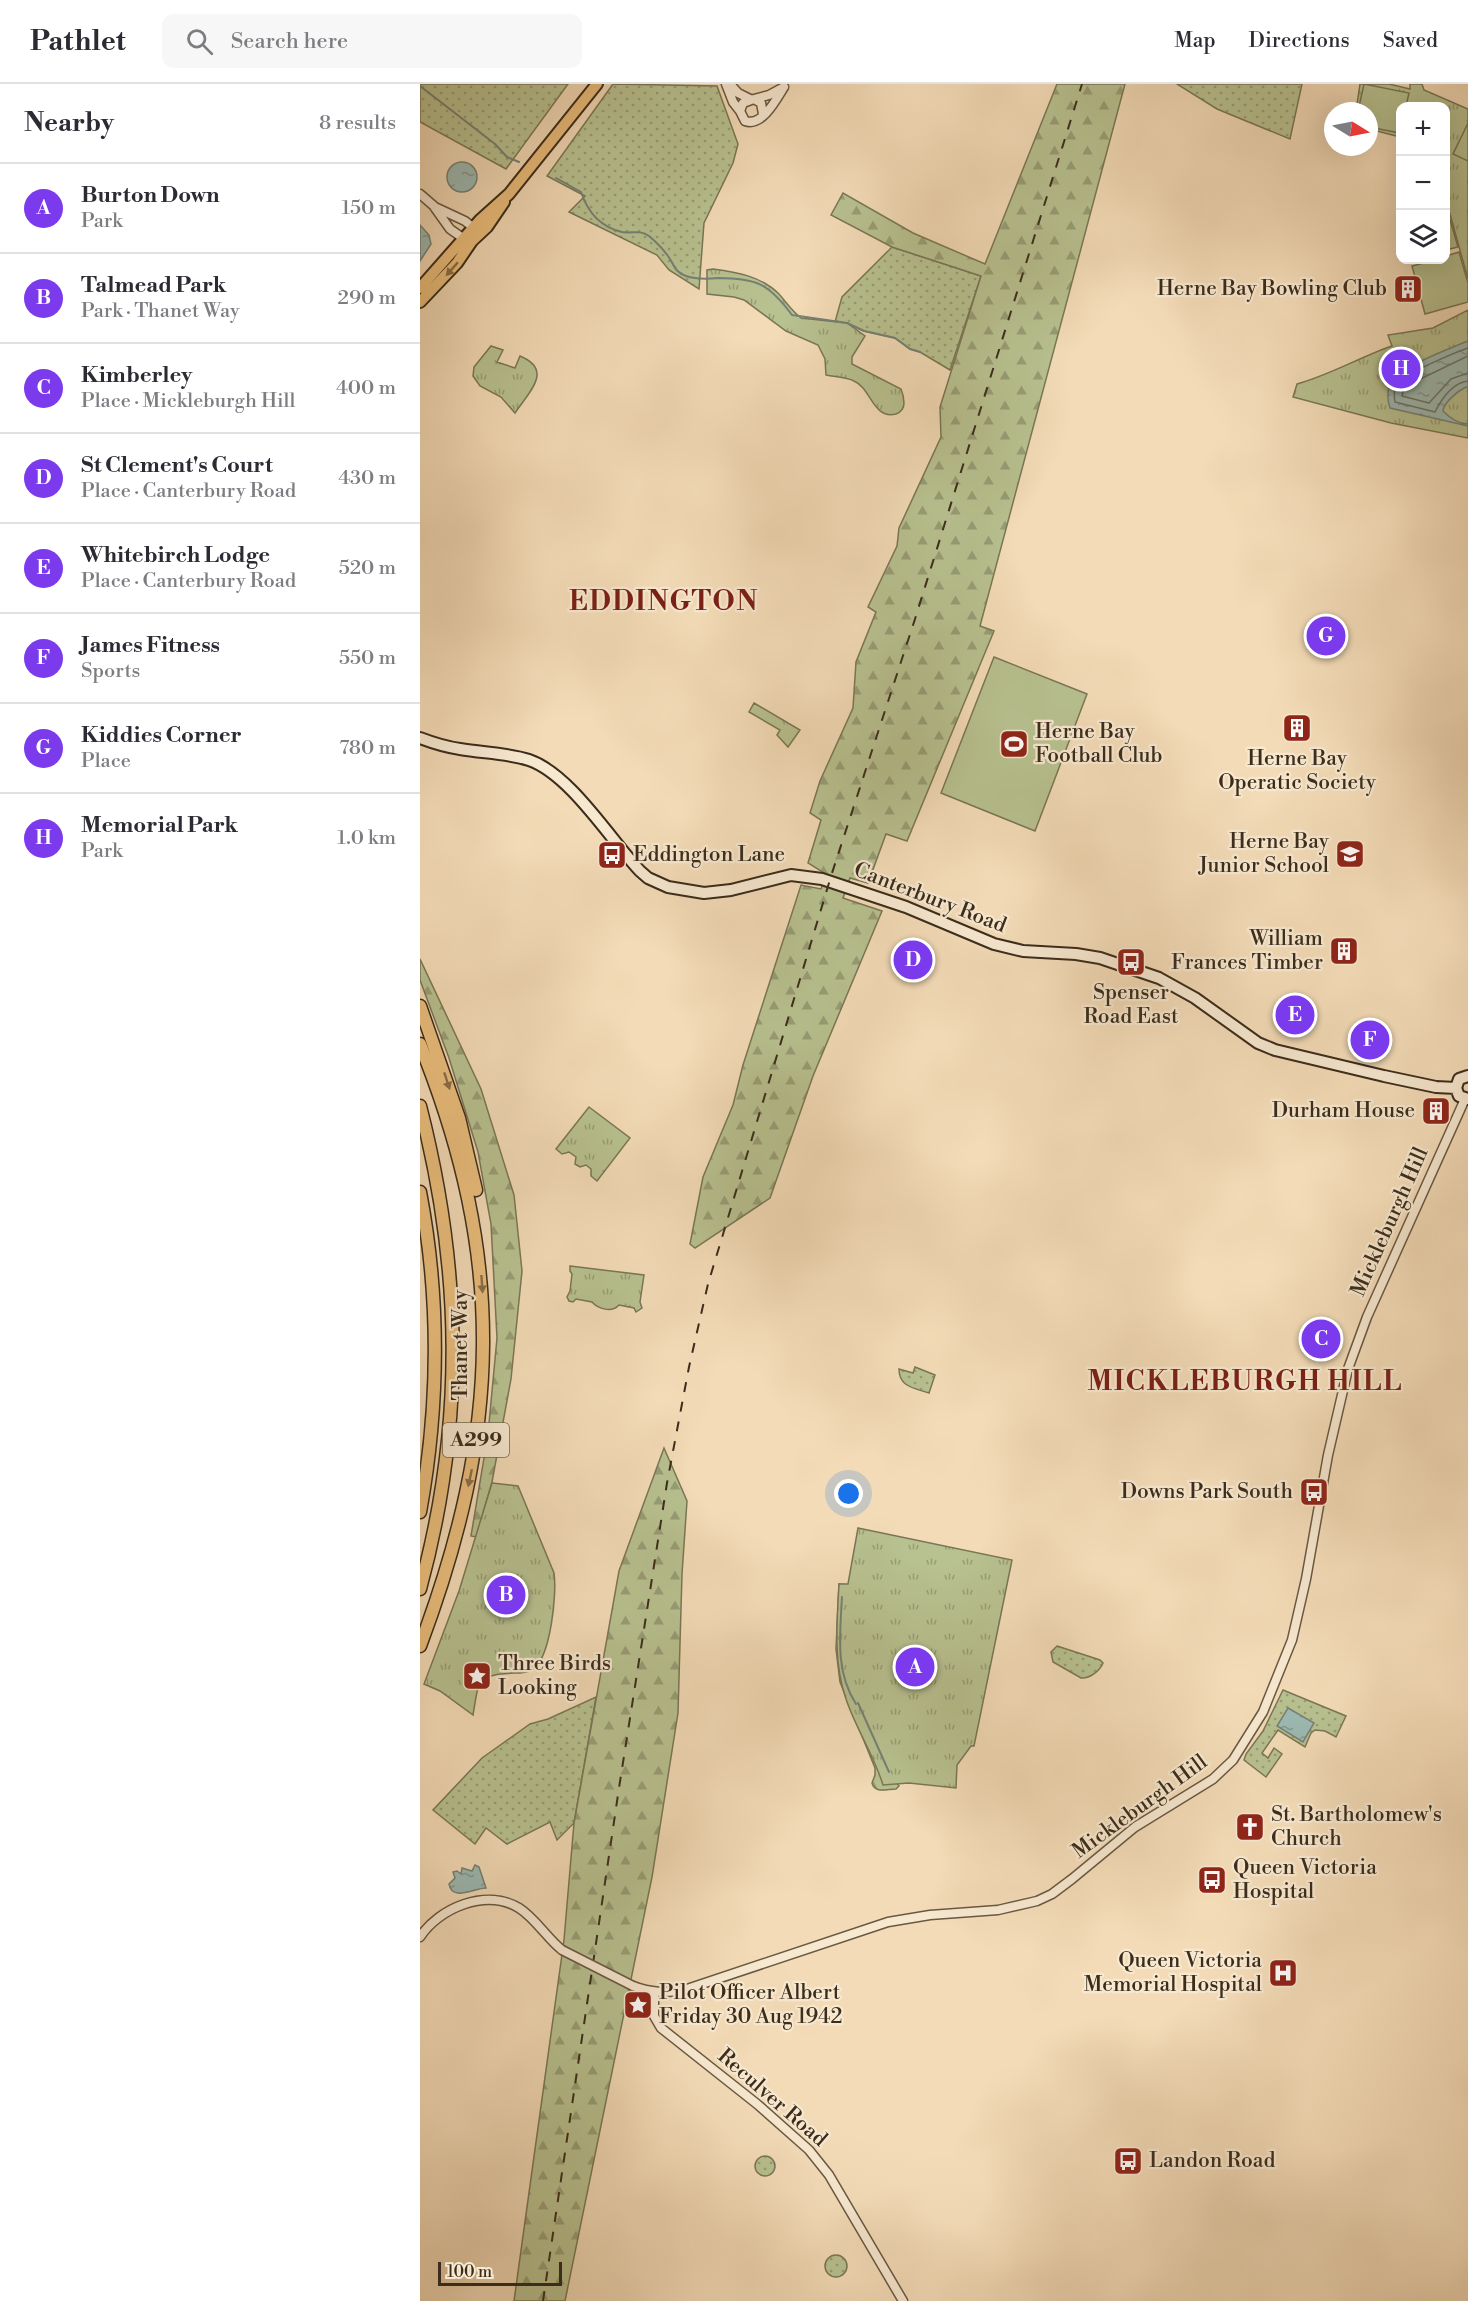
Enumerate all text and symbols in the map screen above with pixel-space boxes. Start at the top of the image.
search box [162,14,582,68]
text: Pathlet [30,24,126,59]
icon: search [183,25,216,58]
text: Search here [231,28,348,55]
text: Map [1174,28,1216,54]
text: Directions [1249,28,1350,54]
text: Saved [1383,28,1438,54]
north arrow [1324,102,1378,156]
map controls [1396,102,1450,264]
button: + [1396,102,1450,156]
text: Nearby [24,107,114,139]
text: 8 results [319,111,396,136]
button: − [1396,156,1450,210]
text: Burton Down [81,182,219,209]
text: A [36,196,51,221]
text: 150 m [341,196,396,221]
text: Park [81,209,123,234]
button: layers [1396,210,1450,264]
one-way arrow [446,261,459,276]
text: Talmead Park [81,272,226,299]
building icon: Herne Bay Bowling Club [1392,273,1424,305]
place label: Herne Bay Bowling Club [1157,276,1387,302]
text: B [36,286,51,311]
text: 290 m [338,286,396,311]
text: Park · Thanet Way [81,299,240,324]
pin: H [1382,346,1420,392]
text: Kimberley [81,362,192,389]
text: C [36,376,51,401]
text: 400 m [336,376,396,401]
text: Place · Mickleburgh Hill [81,389,295,414]
text: St Clement's Court [81,452,273,479]
text: D [36,466,51,491]
text: 430 m [338,466,396,491]
text: Place · Canterbury Road [81,479,296,504]
text: Whitebirch Lodge [81,542,270,569]
text: E [37,556,50,581]
text: 520 m [339,556,396,581]
text: Place · Canterbury Road [81,569,296,594]
district label: EDDINGTON [569,585,759,619]
pin: G [1306,614,1346,658]
text: James Fitness [81,632,220,659]
text: F [36,646,51,671]
text: 550 m [339,646,396,671]
text: Sports [81,659,140,684]
building icon: Herne Bay Operatic Society [1281,712,1313,744]
place label: Herne Bay Football Club [1035,719,1162,769]
text: Kiddies Corner [81,722,242,749]
sports icon: Herne Bay Football Club [998,728,1030,760]
text: G [36,736,51,761]
text: 780 m [339,736,396,761]
place label: Herne Bay Operatic Society [1218,746,1377,796]
text: Place [81,749,131,774]
text: Memorial Park [81,812,238,839]
text: H [35,826,52,851]
text: 1.0 km [337,826,396,851]
place label: Herne Bay Junior School [1198,829,1330,879]
school or university icon: Herne Bay Junior School [1334,838,1366,870]
text: Park [81,839,123,864]
bus stop icon: Eddington Lane [596,839,628,871]
place label: Eddington Lane [633,842,785,868]
street label: Canterbury Road [850,857,1010,939]
place label: William Frances Timber [1171,926,1323,976]
building icon: William Frances Timber [1328,935,1360,967]
pin: D [894,938,932,982]
bus stop icon: Spenser Road East [1115,946,1147,978]
place label: Spenser Road East [1084,980,1179,1030]
pin: E [1276,992,1314,1038]
pin: F [1350,1018,1390,1062]
one-way arrow [442,1072,452,1090]
building icon: Durham House [1420,1095,1452,1127]
place label: Durham House [1272,1098,1415,1124]
street label: Mickleburgh Hill [1345,1143,1435,1301]
one-way arrow [477,1275,486,1294]
street label: Thanet Way [448,1289,474,1400]
pin: C [1302,1316,1340,1362]
district label: MICKLEBURGH HILL [1087,1365,1403,1399]
road number: A299 [443,1423,509,1457]
one-way arrow [465,1469,474,1488]
bus stop icon: Downs Park South [1298,1476,1330,1508]
your location [834,1479,863,1508]
place label: Downs Park South [1121,1479,1293,1505]
pin: B [486,1572,526,1618]
pin: A [896,1644,934,1690]
place label: Three Birds Looking [498,1651,611,1701]
place icon: Three Birds Looking [461,1660,493,1692]
street label: Mickleburgh Hill [1067,1749,1213,1865]
place label: St. Bartholomew's Church [1271,1802,1442,1852]
church icon: St. Bartholomew's Church [1234,1811,1266,1843]
place label: Queen Victoria Hospital [1233,1855,1377,1905]
bus stop icon: Queen Victoria Hospital [1196,1864,1228,1896]
place label: Queen Victoria Memorial Hospital [1084,1948,1262,1998]
hospital icon: Queen Victoria Memorial Hospital [1267,1957,1299,1989]
place label: Pilot Officer Albert Friday 30 Aug 1942 [659,1980,843,2030]
place icon: Pilot Officer Albert Friday 30 Aug 1942 [622,1989,654,2021]
street label: Reculver Road [712,2043,832,2153]
bus stop icon: Landon Road [1112,2145,1144,2177]
place label: Landon Road [1149,2148,1275,2174]
scale bar [438,2259,562,2286]
text: 100 m [447,2262,492,2282]

